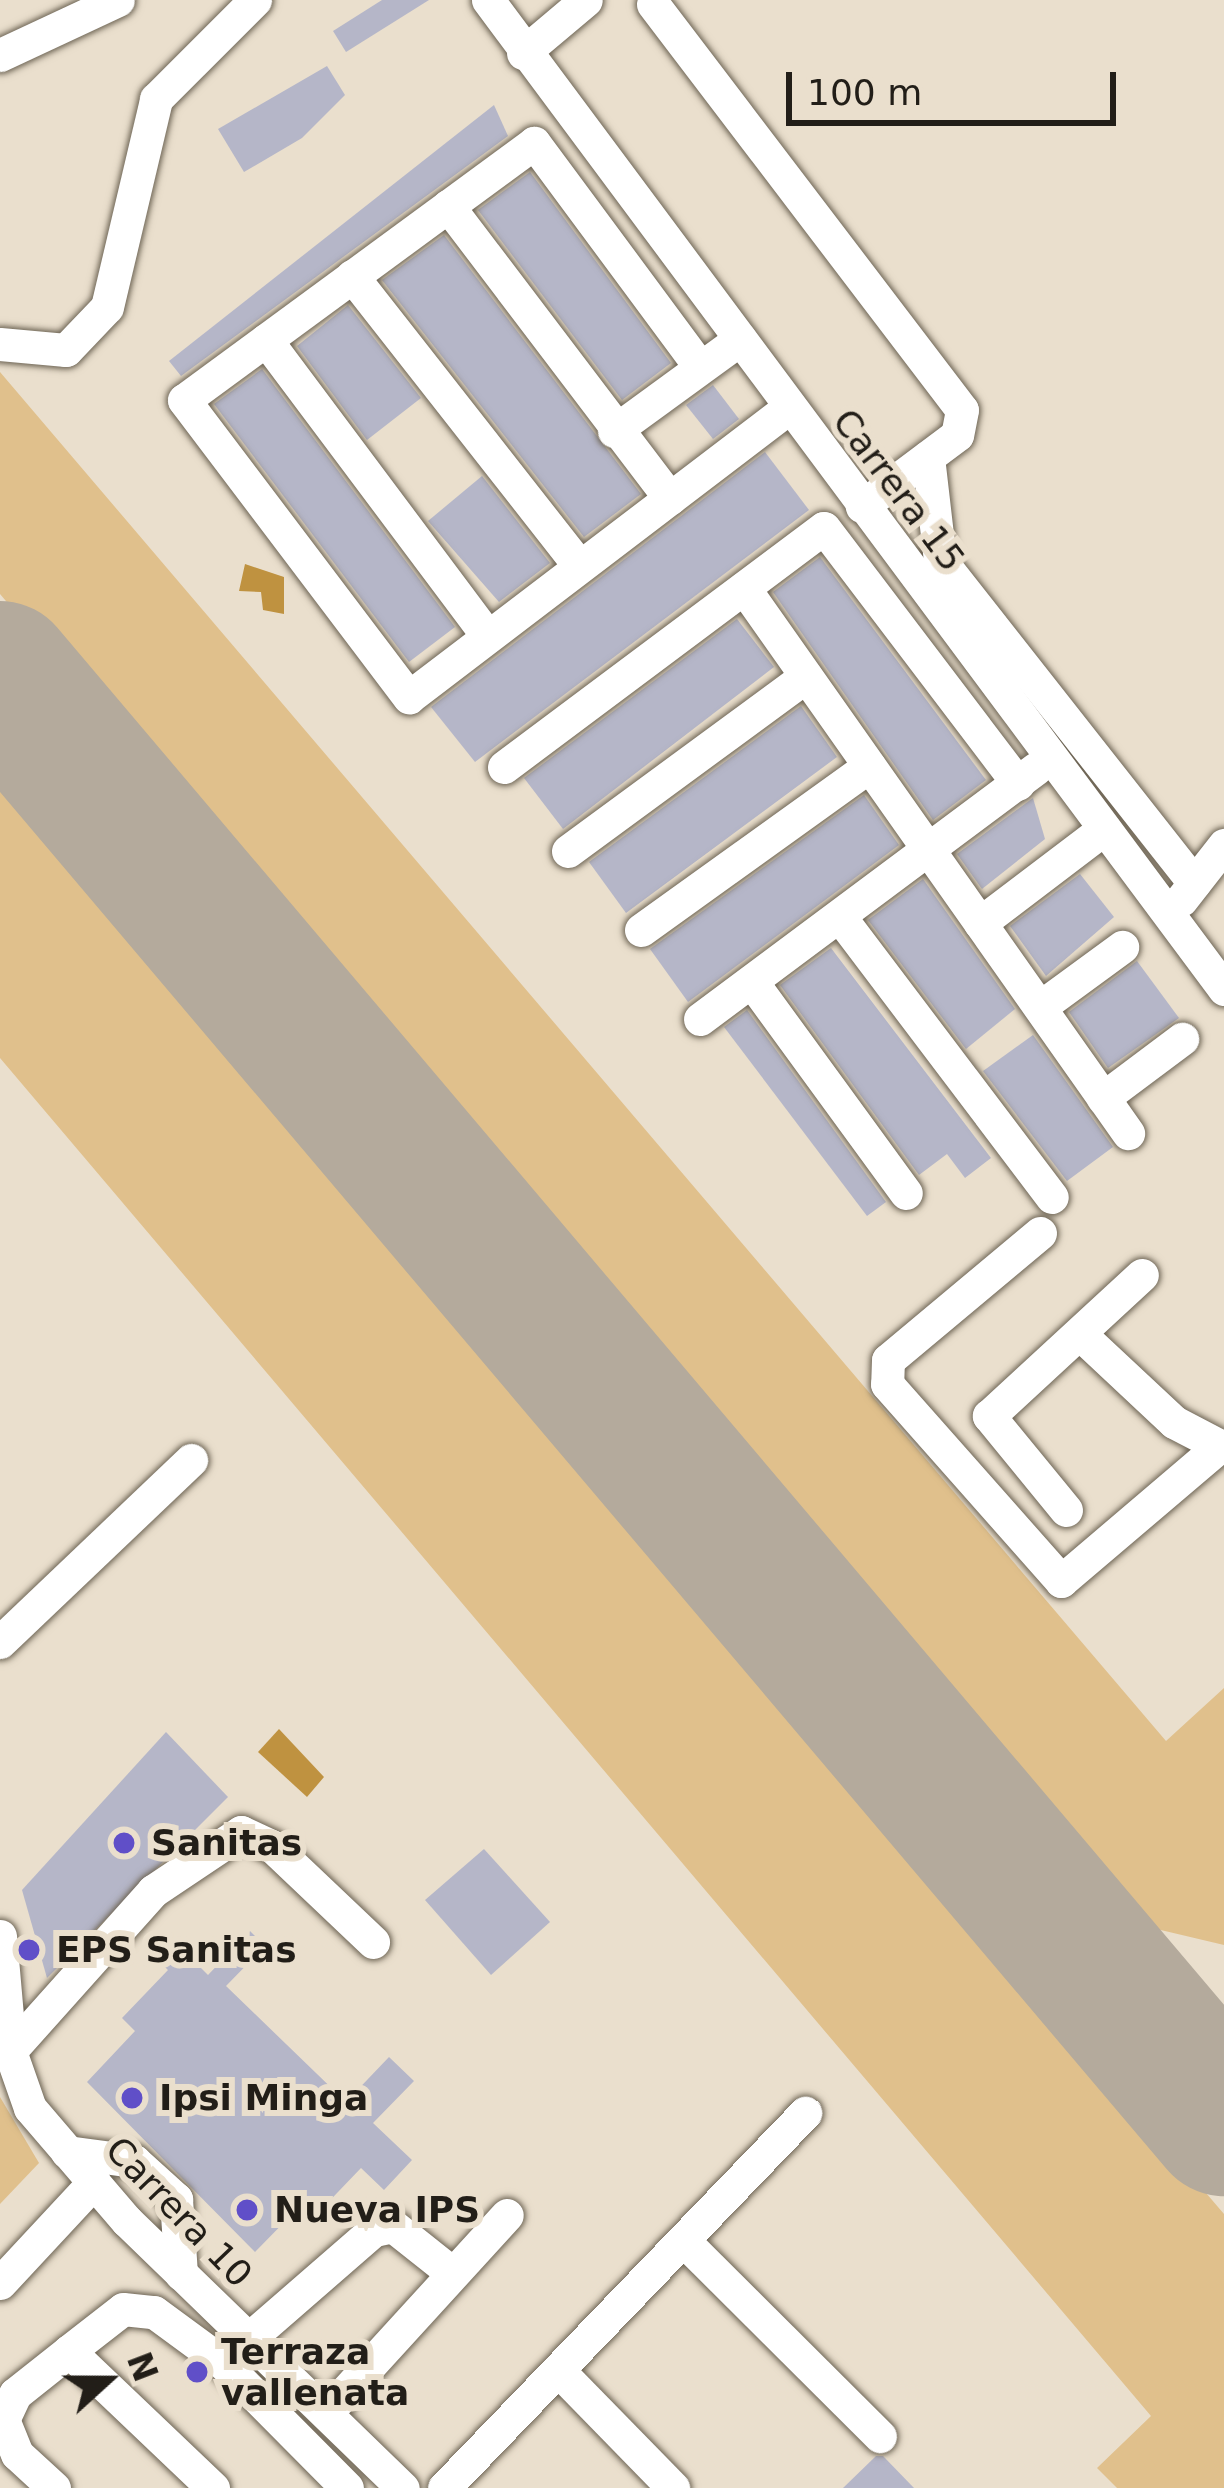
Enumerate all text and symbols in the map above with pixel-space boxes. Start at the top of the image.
scale bar [792,48,1122,122]
text: 100 m [807,72,922,113]
street label: Carrera 15 [824,400,974,580]
place label: Sanitas [151,1821,302,1865]
marker: Sanitas [108,1827,140,1859]
place label: EPS Sanitas [56,1928,297,1972]
marker: EPS Sanitas [13,1934,45,1966]
place label: Ipsi Minga [159,2076,368,2120]
marker: Ipsi Minga [116,2082,148,2114]
street label: Carrera 10 [97,2128,261,2296]
place label: Nueva IPS [274,2188,480,2232]
marker: Nueva IPS [231,2194,263,2226]
north arrow [48,2320,168,2440]
place label: Terraza vallenata [221,2329,409,2414]
text: N [119,2347,165,2387]
marker: Terraza vallenata [184,2359,210,2385]

